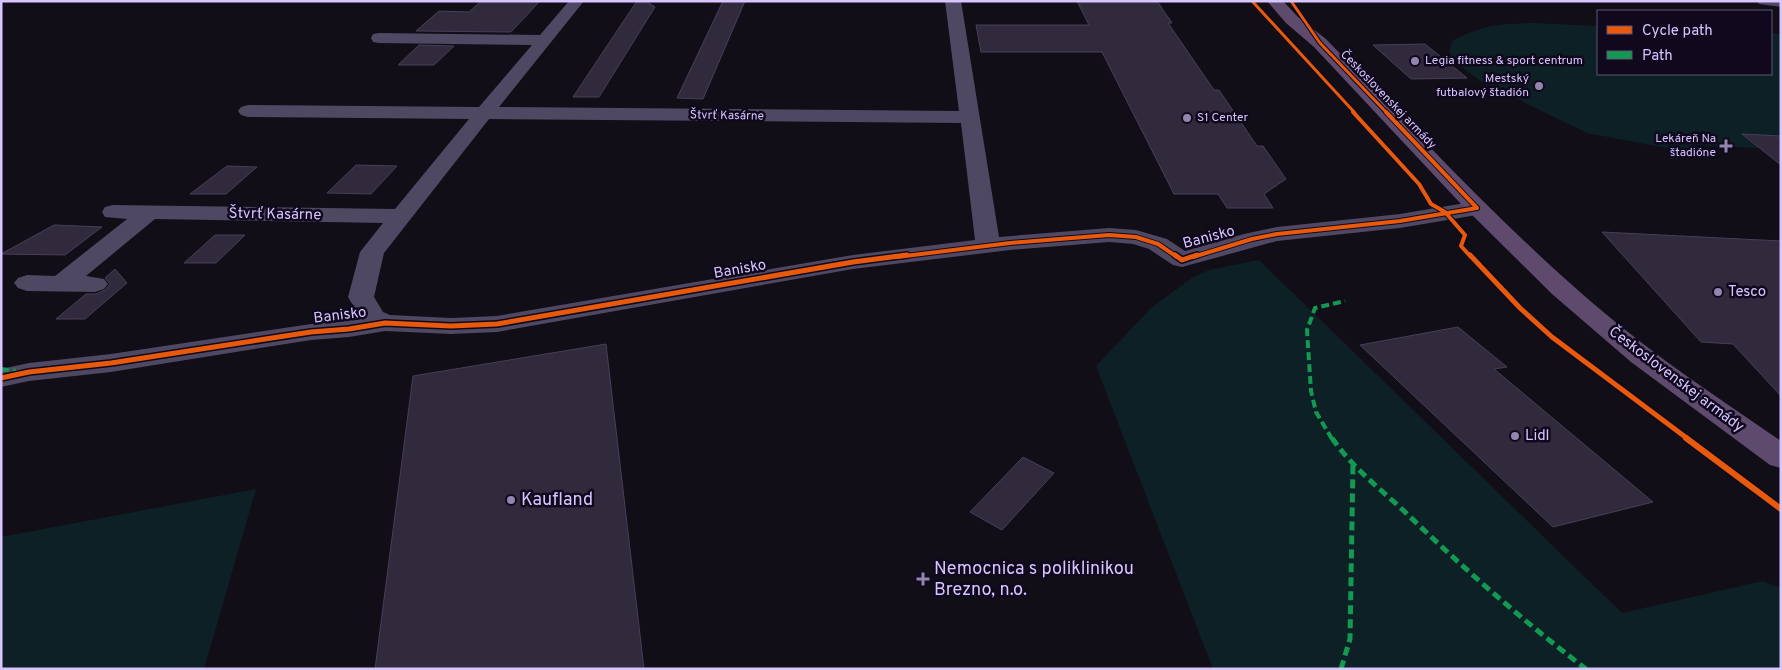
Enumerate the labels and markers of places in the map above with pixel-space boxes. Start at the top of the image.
place label: Legia fitness & sport centrum [1425,53,1583,69]
marker: Legia fitness & sport centrum [1409,55,1421,67]
place label: Mestský futbalový štadión [1436,71,1529,101]
marker: Mestský futbalový štadión [1533,80,1545,92]
place label: S1 Center [1197,110,1248,126]
marker: S1 Center [1181,112,1193,124]
place label: Lekáreň Na štadióne [1655,131,1716,161]
marker: Lekáreň Na štadióne [1720,140,1732,152]
place label: Tesco [1728,283,1766,302]
marker: Tesco [1712,286,1724,298]
place label: Lidl [1525,427,1550,446]
marker: Lidl [1509,430,1521,442]
place label: Kaufland [521,489,593,512]
marker: Kaufland [505,494,517,506]
place label: Nemocnica s poliklinikou Brezno, n.o. [934,558,1134,602]
marker: Nemocnica s poliklinikou Brezno, n.o. [916,572,930,586]

